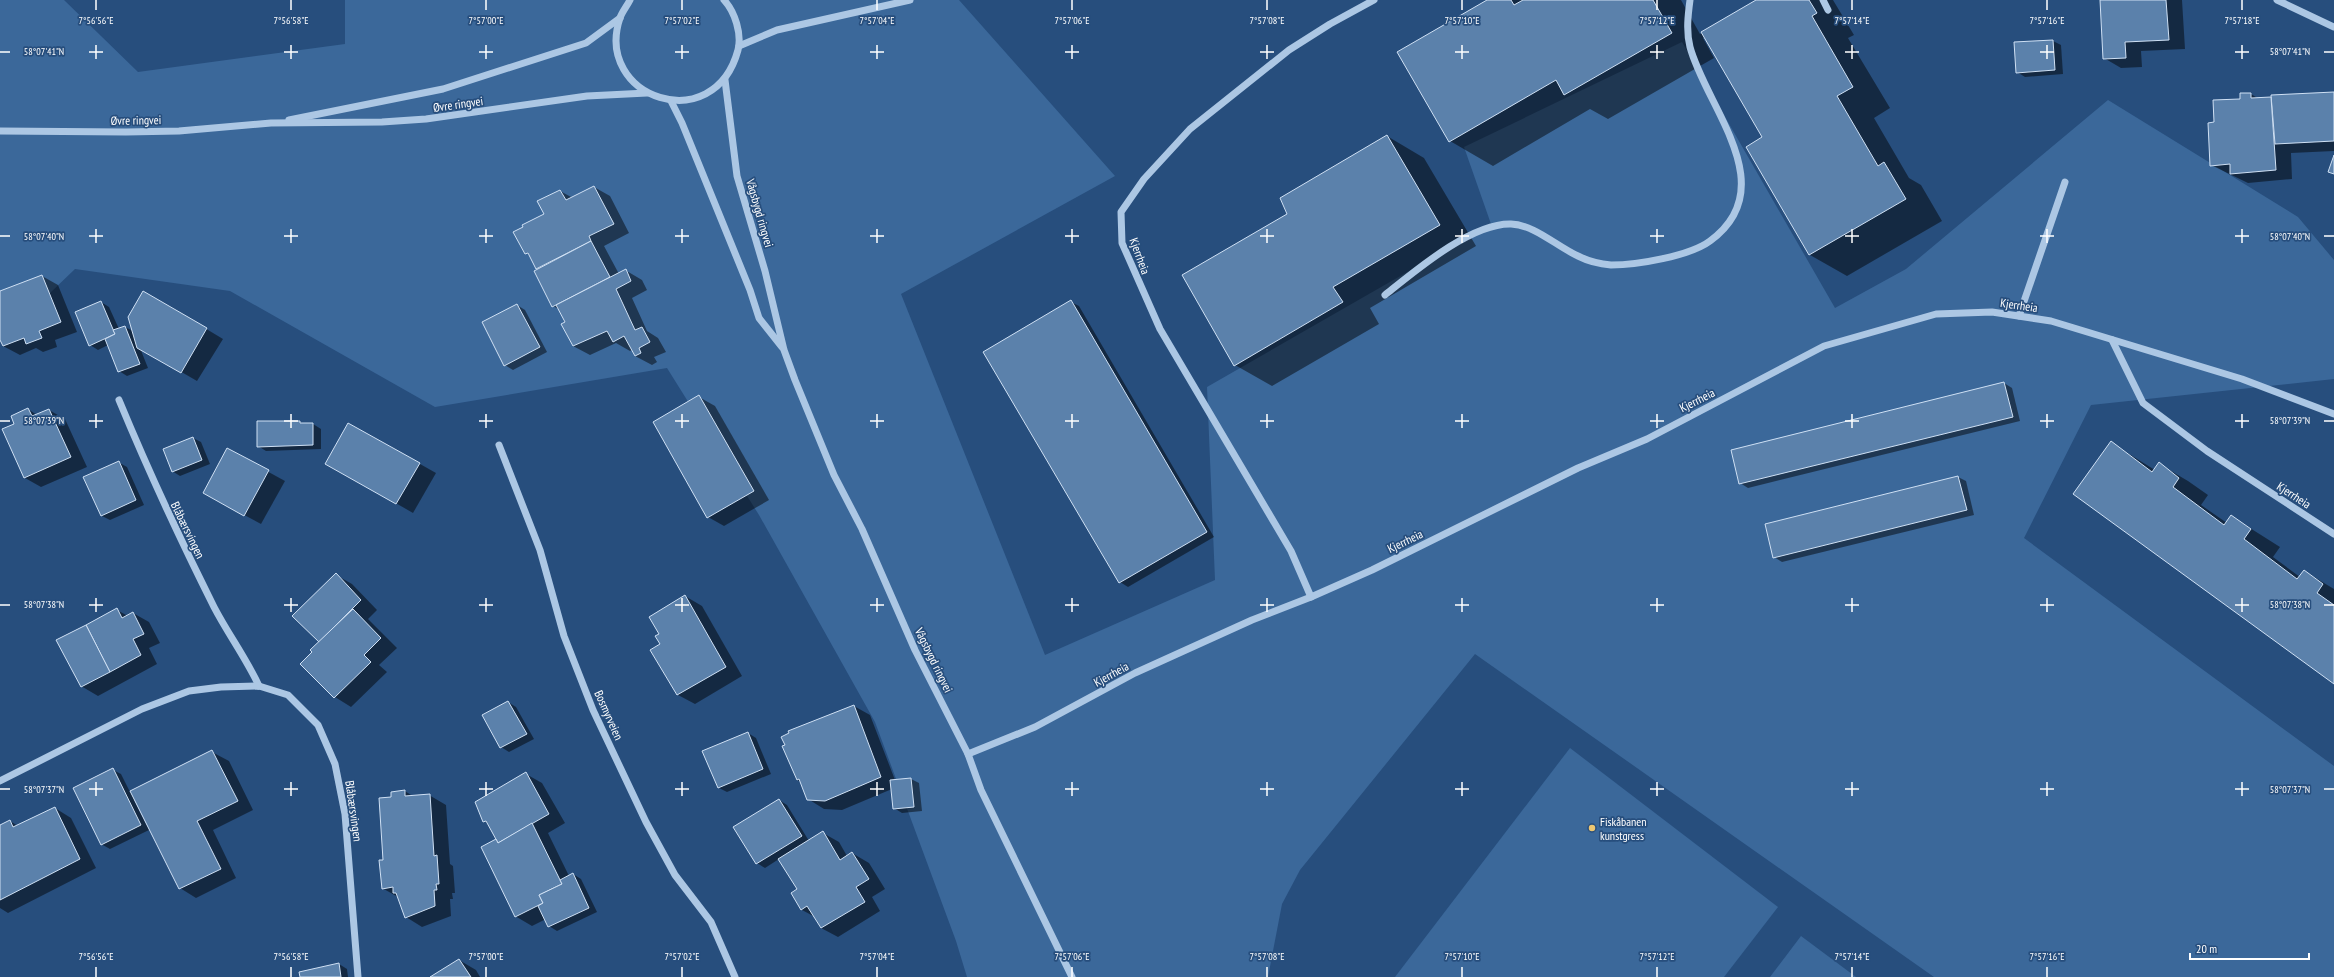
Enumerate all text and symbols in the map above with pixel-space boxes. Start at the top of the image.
text: 7°56'56"E [79,14,113,27]
text: 7°56'58"E [274,14,308,27]
text: 7°57'00"E [469,14,503,27]
text: 7°57'02"E [665,14,699,27]
text: 7°57'04"E [860,14,894,27]
text: 7°57'06"E [1055,14,1089,27]
text: 7°57'08"E [1250,14,1284,27]
text: 7°57'10"E [1445,14,1479,27]
text: 7°57'12"E [1640,14,1674,27]
text: 7°57'14"E [1835,14,1869,27]
text: 7°57'16"E [2030,14,2064,27]
text: 7°57'18"E [2225,14,2259,27]
text: 58°07'41"N [24,45,64,58]
text: 58°07'41"N [2270,45,2310,58]
street label: Øvre ringvei [432,93,484,115]
street label: Øvre ringvei [111,112,161,128]
street label: Vågsbygd ringvei [743,176,777,249]
text: 58°07'40"N [24,230,64,243]
text: 58°07'40"N [2270,230,2310,243]
street label: Kjerrheia [1127,236,1154,276]
street label: Kjerrheia [1999,295,2039,315]
street label: Kjerrheia [1677,385,1717,415]
text: 58°07'39"N [24,414,64,427]
text: 58°07'39"N [2270,414,2310,427]
street label: Kjerrheia [2274,478,2314,512]
street label: Blåbærsvingen [168,499,208,561]
street label: Kjerrheia [1385,526,1425,556]
text: 58°07'38"N [24,598,64,611]
text: 58°07'38"N [2270,598,2310,611]
street label: Vågsbygd ringvei [911,624,956,695]
street label: Kjerrheia [1091,658,1131,690]
street label: Bosmyrveien [591,688,627,742]
street label: Blåbærsvingen [342,780,366,842]
text: 58°07'37"N [24,783,64,796]
text: 58°07'37"N [2270,783,2310,796]
place label: Fiskåbanen kunstgress [1600,814,1647,843]
marker: Fiskåbanen kunstgress [1587,823,1597,833]
scale bar [2190,935,2309,961]
text: 20 m [2196,941,2217,956]
text: 7°56'56"E [79,950,113,963]
text: 7°56'58"E [274,950,308,963]
text: 7°57'00"E [469,950,503,963]
text: 7°57'02"E [665,950,699,963]
text: 7°57'04"E [860,950,894,963]
text: 7°57'06"E [1055,950,1089,963]
text: 7°57'08"E [1250,950,1284,963]
text: 7°57'10"E [1445,950,1479,963]
text: 7°57'12"E [1640,950,1674,963]
text: 7°57'14"E [1835,950,1869,963]
text: 7°57'16"E [2030,950,2064,963]

